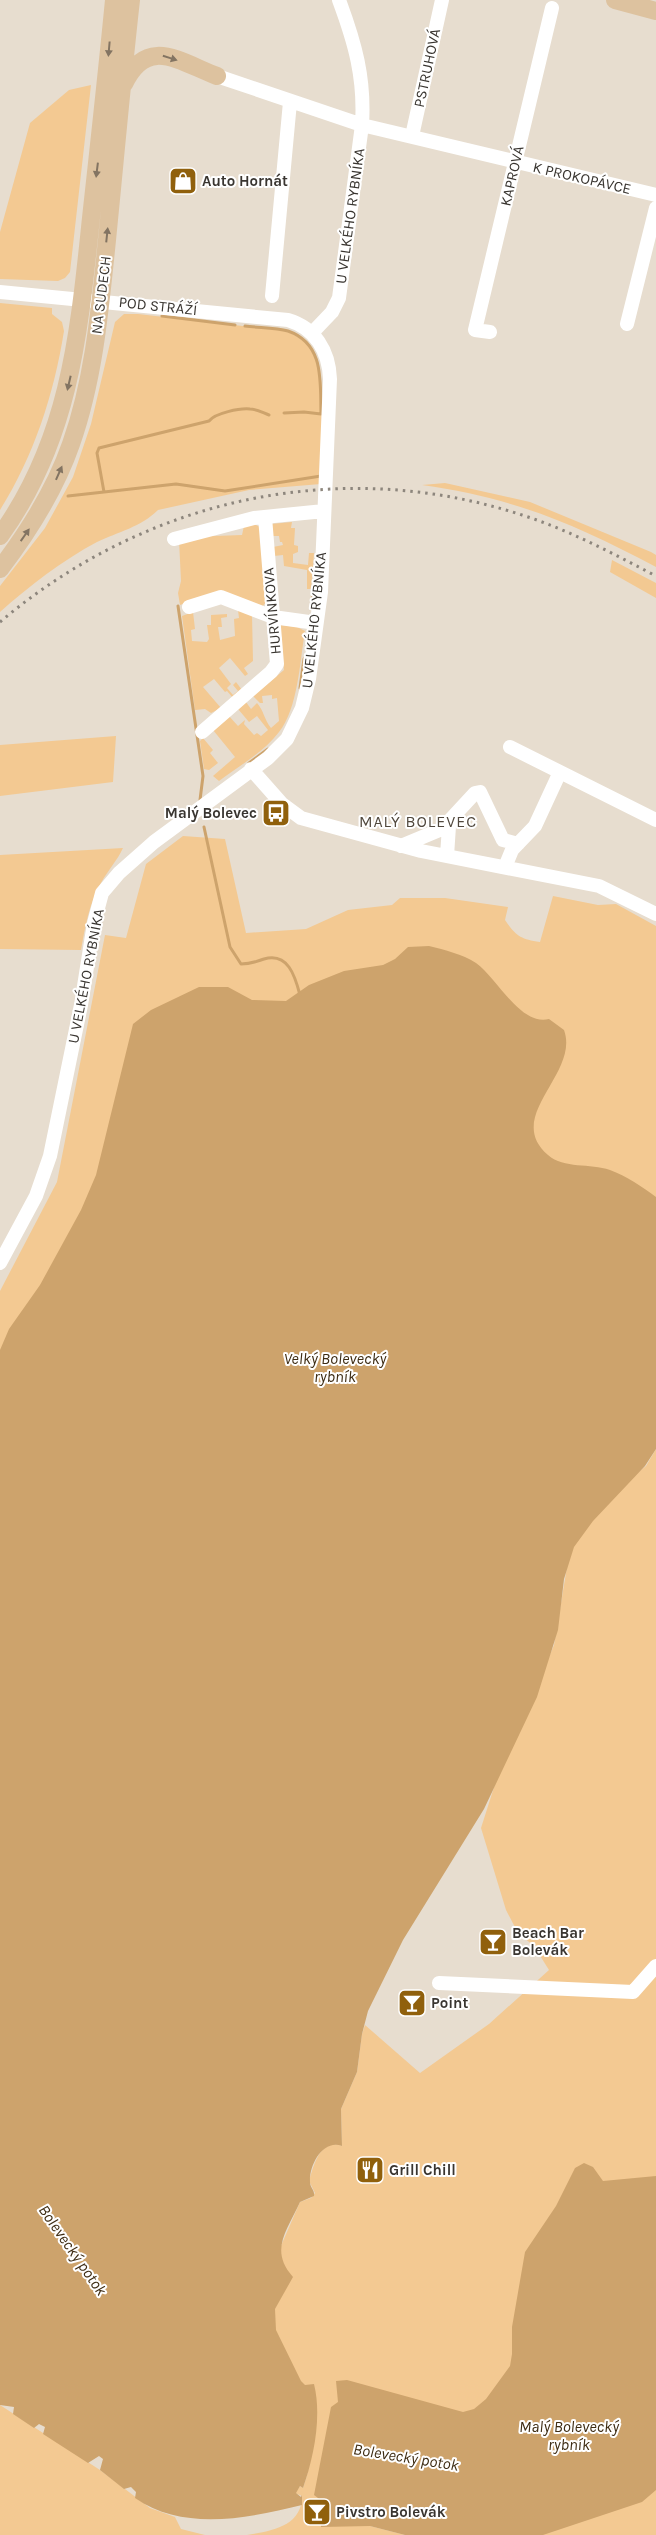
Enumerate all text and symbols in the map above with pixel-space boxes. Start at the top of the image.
street label: PSTRUHOVÁ [410,27,444,109]
one-way arrow [105,41,113,57]
one-way arrow [163,55,178,62]
street label: KAPROVÁ [496,144,528,208]
street label: U VELKÉHO RYBNÍKA [332,147,368,285]
street label: K PROKOPÁVCE [531,158,633,198]
one-way arrow [93,162,101,178]
shop icon: Auto Hornát [168,166,198,196]
place label: Auto Hornát [202,172,288,190]
one-way arrow [104,227,112,243]
street label: NA SUDECH [87,255,115,335]
street label: POD STRÁŽÍ [118,293,199,319]
one-way arrow [65,375,73,390]
one-way arrow [55,466,63,480]
one-way arrow [20,528,30,541]
street label: U VELKÉHO RYBNÍKA [298,551,330,689]
street label: HURVÍNKOVA [259,566,285,655]
bus stop icon: Malý Bolevec [261,798,291,828]
place label: Malý Bolevec [165,804,257,822]
district label: MALÝ BOLEVEC [359,812,477,831]
street label: U VELKÉHO RYBNÍKA [64,907,108,1045]
water label: Velký Bolevecký rybník [284,1349,387,1386]
place label: Beach Bar Bolevák [512,1924,584,1959]
bar icon: Beach Bar Bolevák [478,1927,508,1957]
bar icon: Point [397,1988,427,2018]
place label: Point [431,1994,468,2012]
restaurant icon: Grill Chill [355,2155,385,2185]
place label: Grill Chill [389,2161,456,2179]
water label: Bolevecký potok [35,2201,112,2300]
water label: Malý Bolevecký rybník [519,2417,620,2454]
water label: Bolevecký potok [352,2439,461,2475]
bar icon: Pivstro Bolevák [302,2497,332,2527]
place label: Pivstro Bolevák [336,2503,446,2521]

